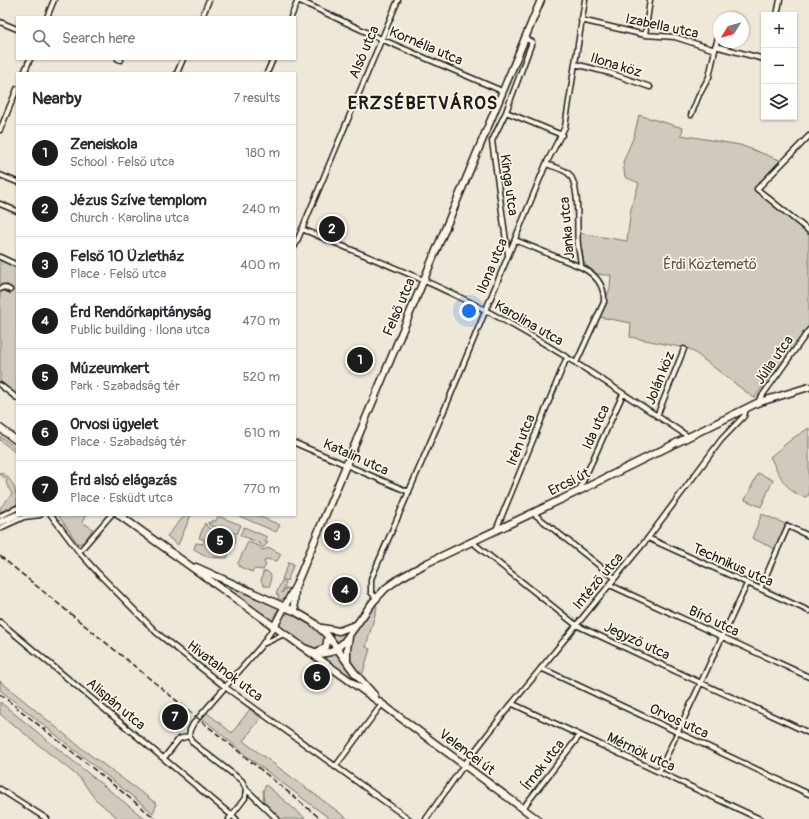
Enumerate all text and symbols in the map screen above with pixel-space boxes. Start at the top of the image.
street label: Izabella utca [624,10,700,42]
north arrow [713,12,749,48]
map controls [761,12,797,120]
button: + [761,12,797,48]
search box [16,16,296,60]
street label: Alsó utca [345,23,383,81]
street label: Kornélia utca [387,23,465,69]
icon: search [30,27,52,49]
text: Search here [62,29,135,48]
button: − [761,48,797,84]
street label: Ilona köz [588,49,644,81]
button: layers [761,84,797,120]
text: Nearby [32,88,81,109]
text: 7 results [233,90,280,106]
district label: ERZSÉBETVÁROS [348,92,498,115]
text: Zeneiskola [70,135,137,154]
text: 1 [42,145,48,161]
text: 180 m [245,145,280,161]
street label: Kinga utca [496,153,522,217]
text: School · Felső utca [70,154,174,170]
text: Jézus Szíve templom [70,191,207,210]
street label: Janka utca [556,196,578,260]
text: 2 [41,201,49,217]
text: 240 m [242,201,280,217]
text: Church · Karolina utca [70,210,189,226]
pin: 2 [319,214,345,244]
street label: Ilona utca [473,236,511,296]
text: Felső 10 Üzletház [70,247,184,266]
park label: Érdi Köztemető [663,255,757,273]
text: 3 [41,257,49,273]
text: 400 m [240,257,280,273]
text: Place · Felső utca [70,266,166,282]
street label: Felső utca [379,275,419,339]
street label: Karolina utca [492,296,566,350]
your location [459,301,479,321]
text: Érd Rendőrkapitányság [70,303,211,322]
text: 4 [41,313,49,329]
text: 470 m [242,313,280,329]
text: Public building · Ilona utca [70,322,210,338]
street label: Júlia utca [751,332,797,388]
pin: 1 [347,345,373,375]
street label: Jolán köz [642,349,678,407]
text: Múzeumkert [70,359,149,378]
text: 5 [41,369,49,385]
text: 520 m [242,369,280,385]
text: Park · Szabadság tér [70,378,180,394]
street label: Ida utca [579,402,613,452]
street label: Irén utca [503,412,539,468]
text: Orvosi ügyelet [70,415,158,434]
text: 6 [41,425,49,441]
text: 610 m [244,425,280,441]
text: Place · Szabadság tér [70,434,186,450]
street label: Katalin utca [321,435,391,479]
street label: Ercsi út [545,465,593,499]
text: Érd alsó elágazás [70,471,177,490]
text: 7 [42,481,48,497]
text: 770 m [243,481,280,497]
text: Place · Esküdt utca [70,490,173,506]
pin: 3 [324,521,350,551]
pin: 5 [207,526,233,556]
street label: Technikus utca [690,540,776,590]
street label: Intéző utca [569,549,627,613]
pin: 4 [332,575,358,605]
street label: Bíró utca [686,602,742,640]
street label: Jegyző utca [601,618,673,664]
street label: Hivatalnok utca [184,637,266,705]
pin: 6 [304,662,330,692]
street label: Alispán utca [83,674,149,734]
street label: Orvos utca [647,700,711,742]
pin: 7 [162,702,188,732]
street label: Velencei út [436,725,499,779]
street label: Mérnök utca [604,729,678,775]
street label: Írnok utca [517,736,568,794]

